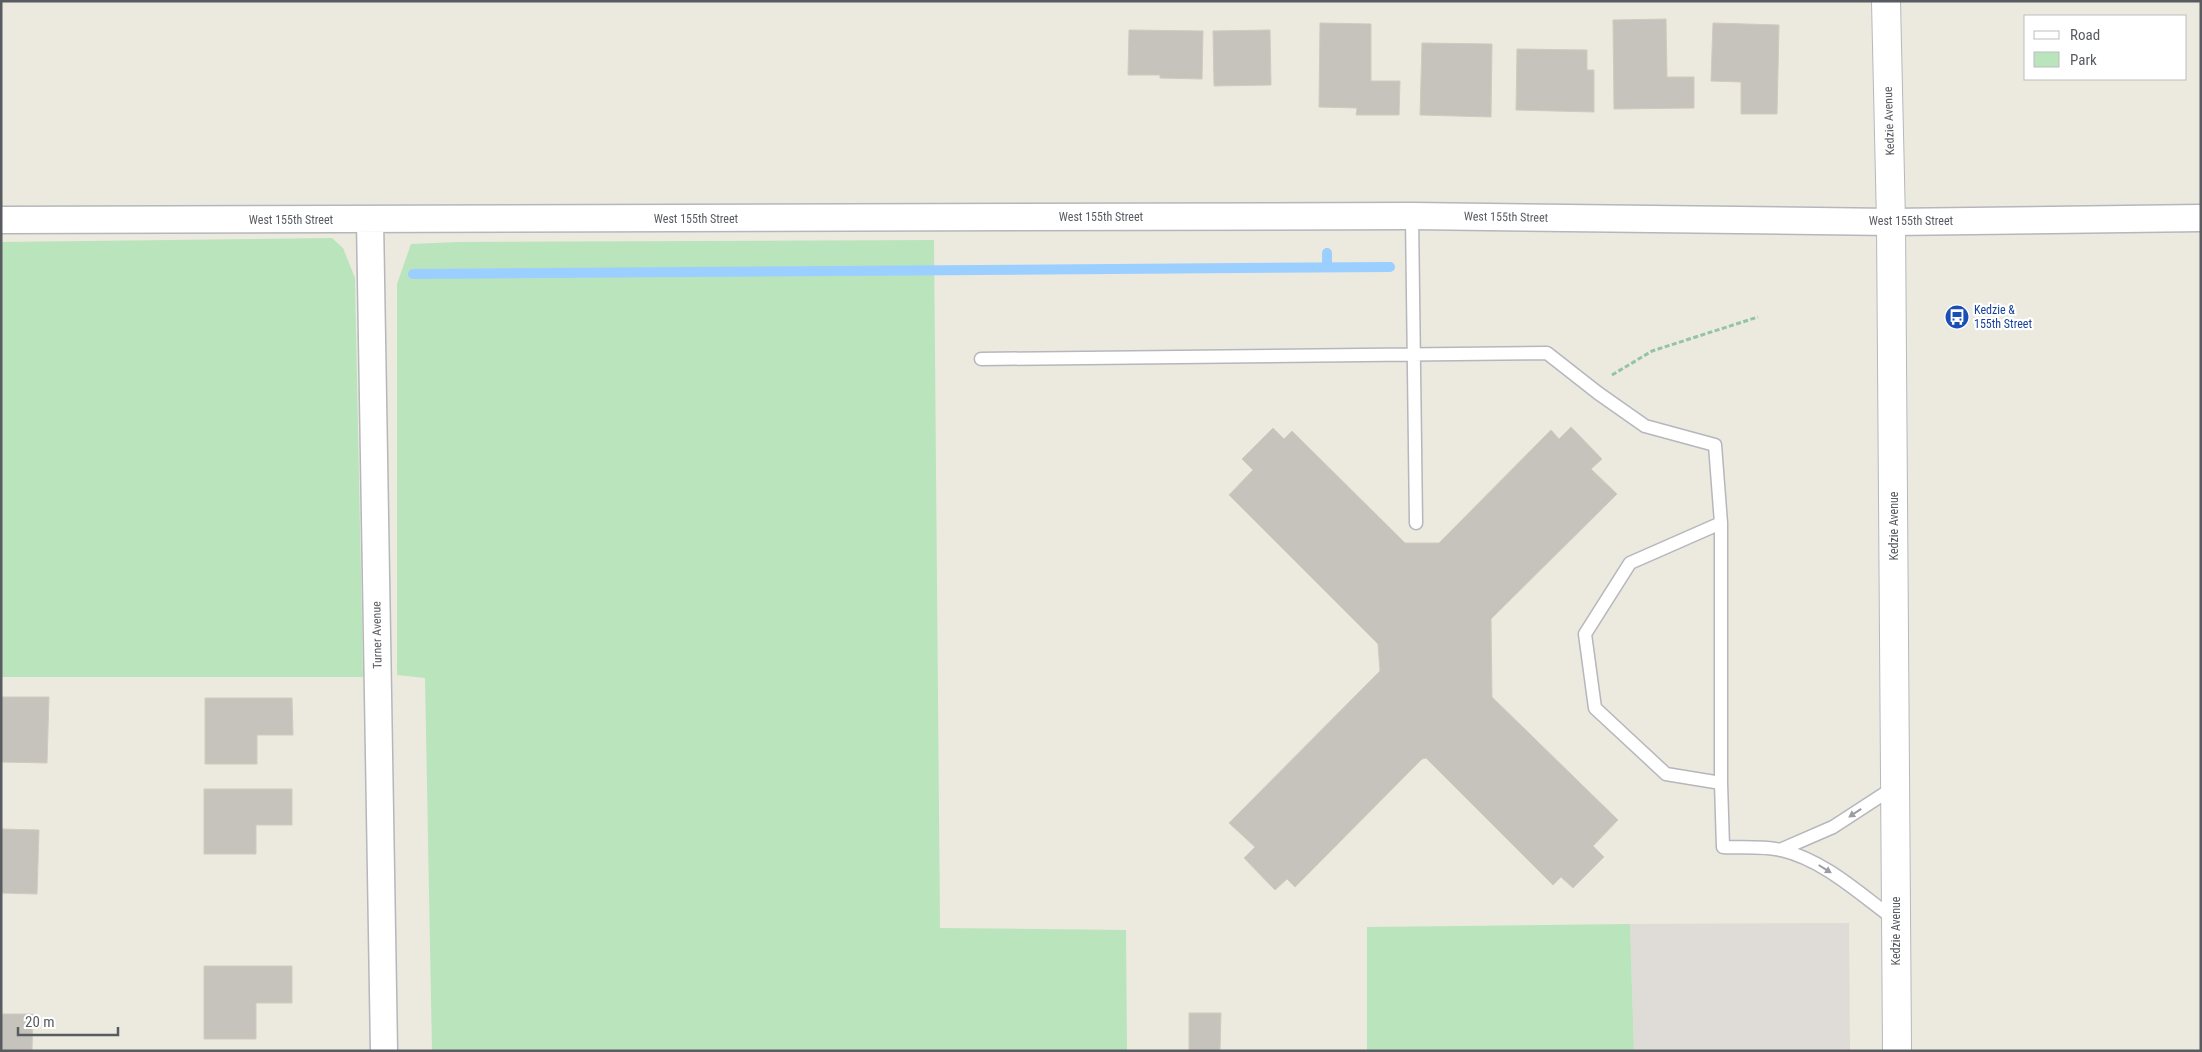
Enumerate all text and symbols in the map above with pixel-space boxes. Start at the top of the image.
legend [2024,15,2187,80]
text: Road [2070,26,2100,44]
text: Park [2070,51,2097,69]
street label: Kedzie Avenue [1881,86,1897,156]
street label: West 155th Street [1464,209,1549,225]
street label: West 155th Street [1059,210,1144,224]
street label: West 155th Street [654,212,739,226]
street label: West 155th Street [249,213,334,227]
street label: West 155th Street [1869,214,1954,228]
place label: Kedzie & 155th Street [1974,303,2032,331]
bus stop icon: Kedzie & 155th Street [1944,304,1970,330]
street label: Kedzie Avenue [1887,491,1901,560]
street label: Turner Avenue [369,601,385,669]
one-way arrow [1848,808,1861,818]
one-way arrow [1818,865,1831,874]
street label: Kedzie Avenue [1889,896,1903,965]
scale bar [18,1004,118,1036]
text: 20 m [25,1013,55,1031]

